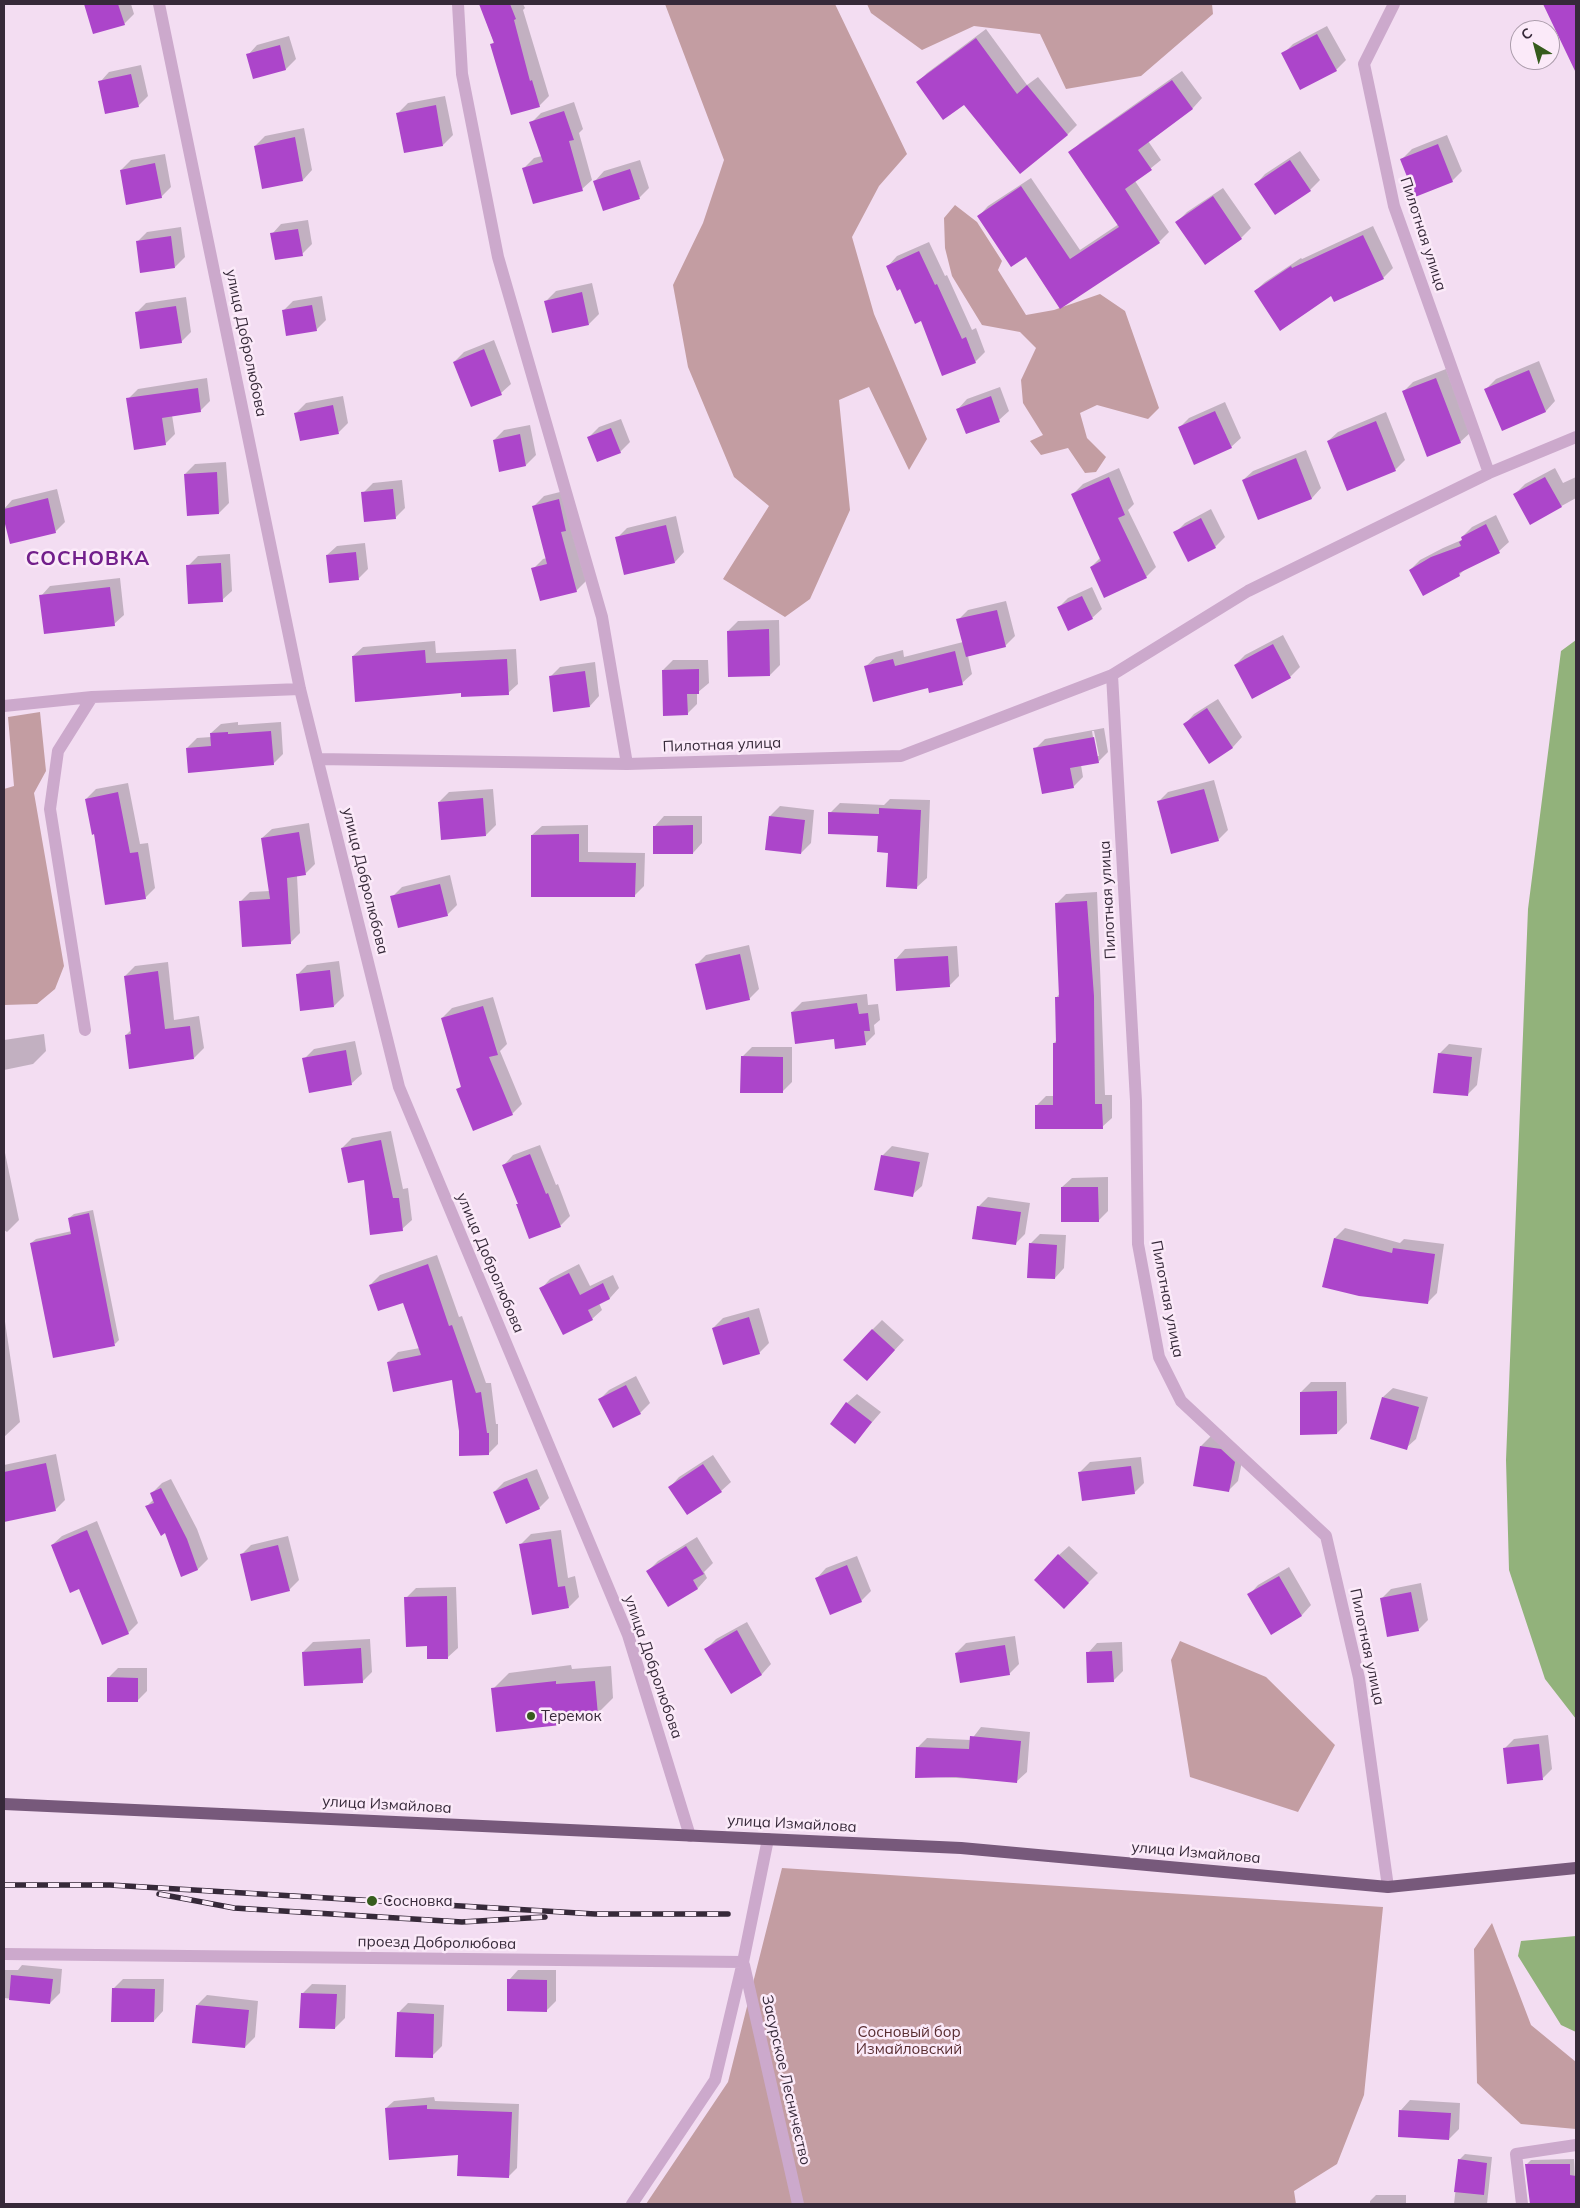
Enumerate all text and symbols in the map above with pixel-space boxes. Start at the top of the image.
north arrow [1510,20,1560,70]
text: С [1517,24,1536,44]
street label: Пилотная улица [1396,175,1450,293]
street label: улица Добролюбова [222,268,270,418]
district label: СОСНОВКА [25,547,151,571]
street label: Пилотная улица [662,734,782,756]
street label: улица Добролюбова [338,806,392,956]
street label: Пилотная улица [1096,840,1120,960]
street label: улица Добролюбова [452,1190,528,1336]
street label: Пилотная улица [1147,1239,1187,1359]
street label: Пилотная улица [1346,1587,1388,1707]
street label: улица Добролюбова [620,1593,686,1741]
place label: Теремок [541,1707,602,1725]
marker: Теремок [525,1710,537,1722]
street label: улица Измайлова [322,1793,452,1817]
street label: улица Измайлова [727,1812,857,1836]
street label: улица Измайлова [1131,1838,1261,1868]
place label: Сосновка [383,1892,453,1910]
marker: Сосновка [365,1894,379,1908]
street label: проезд Добролюбова [358,1933,516,1953]
street label: Засурское Лесничество [758,1993,814,2167]
park label: Сосновый бор Измайловский [856,2023,962,2058]

